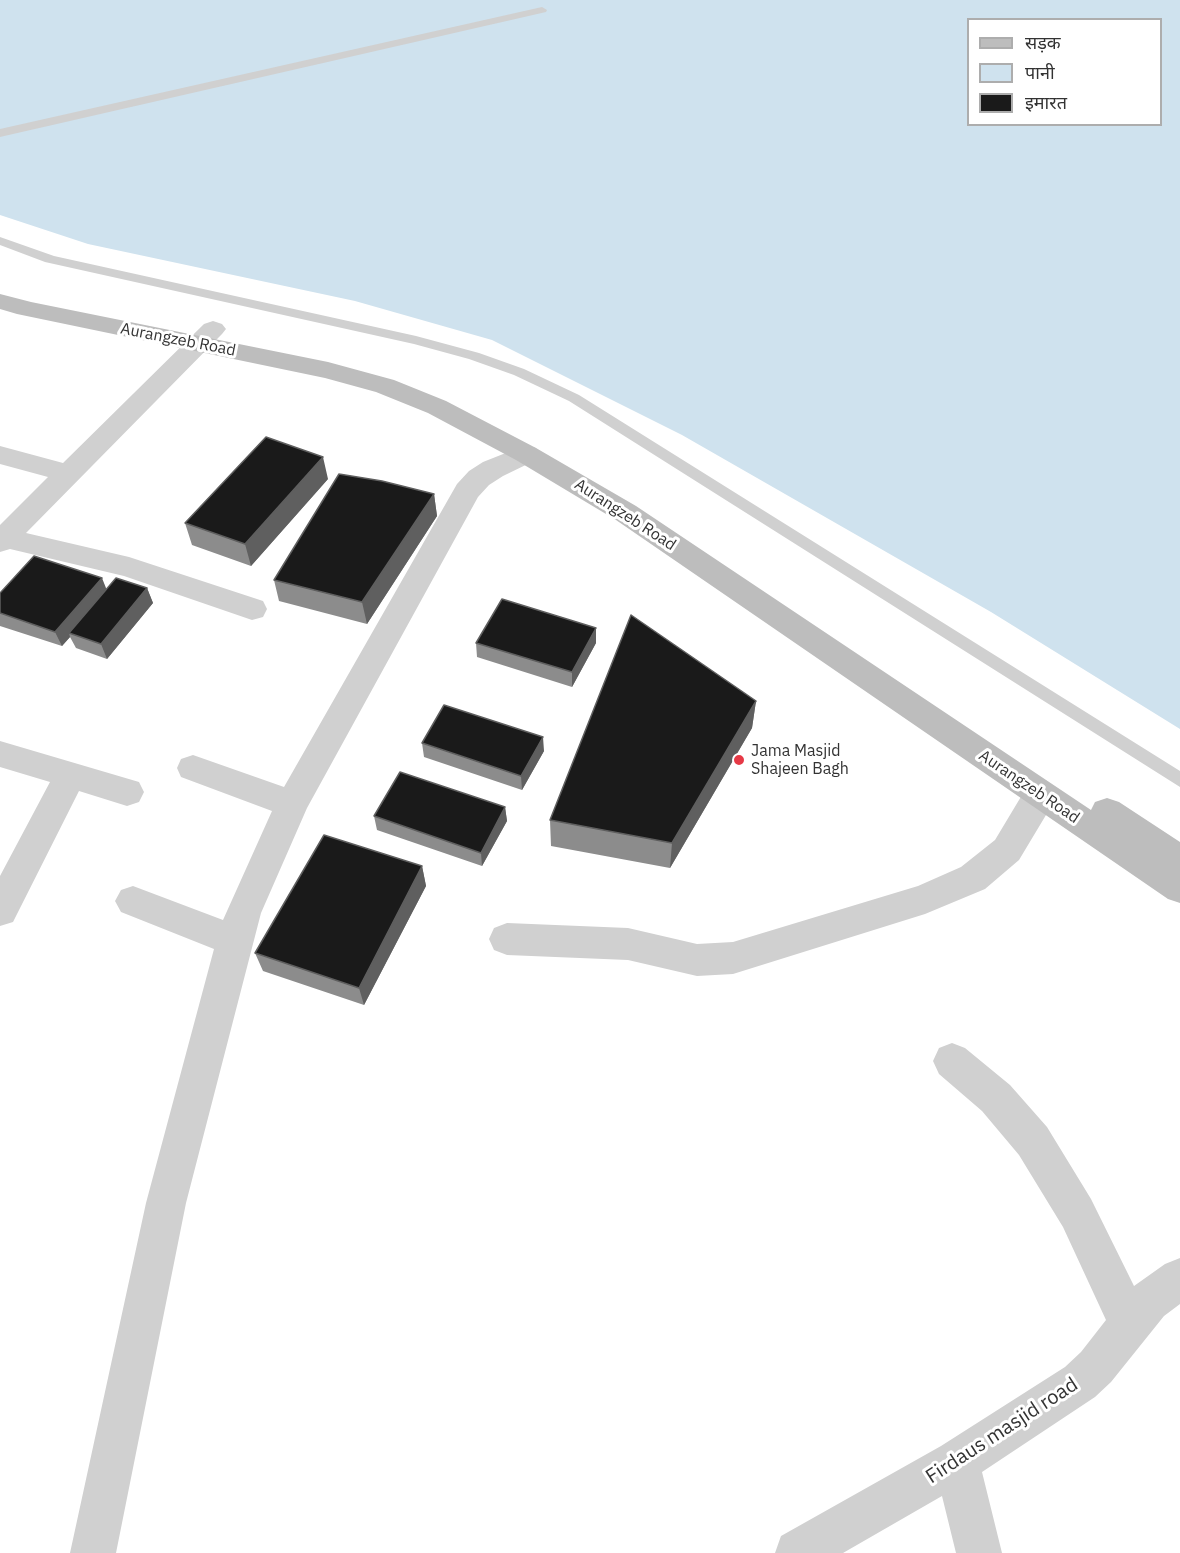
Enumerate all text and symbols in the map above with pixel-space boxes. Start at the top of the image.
legend [967,18,1162,126]
text: सड़क [1025,31,1061,54]
text: पानी [1025,61,1055,84]
text: इमारत [1025,91,1067,114]
street label: Aurangzeb Road [119,319,237,361]
street label: Aurangzeb Road [571,475,679,555]
place label: Jama Masjid Shajeen Bagh [751,741,849,779]
street label: Aurangzeb Road [975,746,1083,828]
marker: Jama Masjid Shajeen Bagh [732,753,746,767]
street label: Firdaus masjid road [921,1373,1083,1489]

